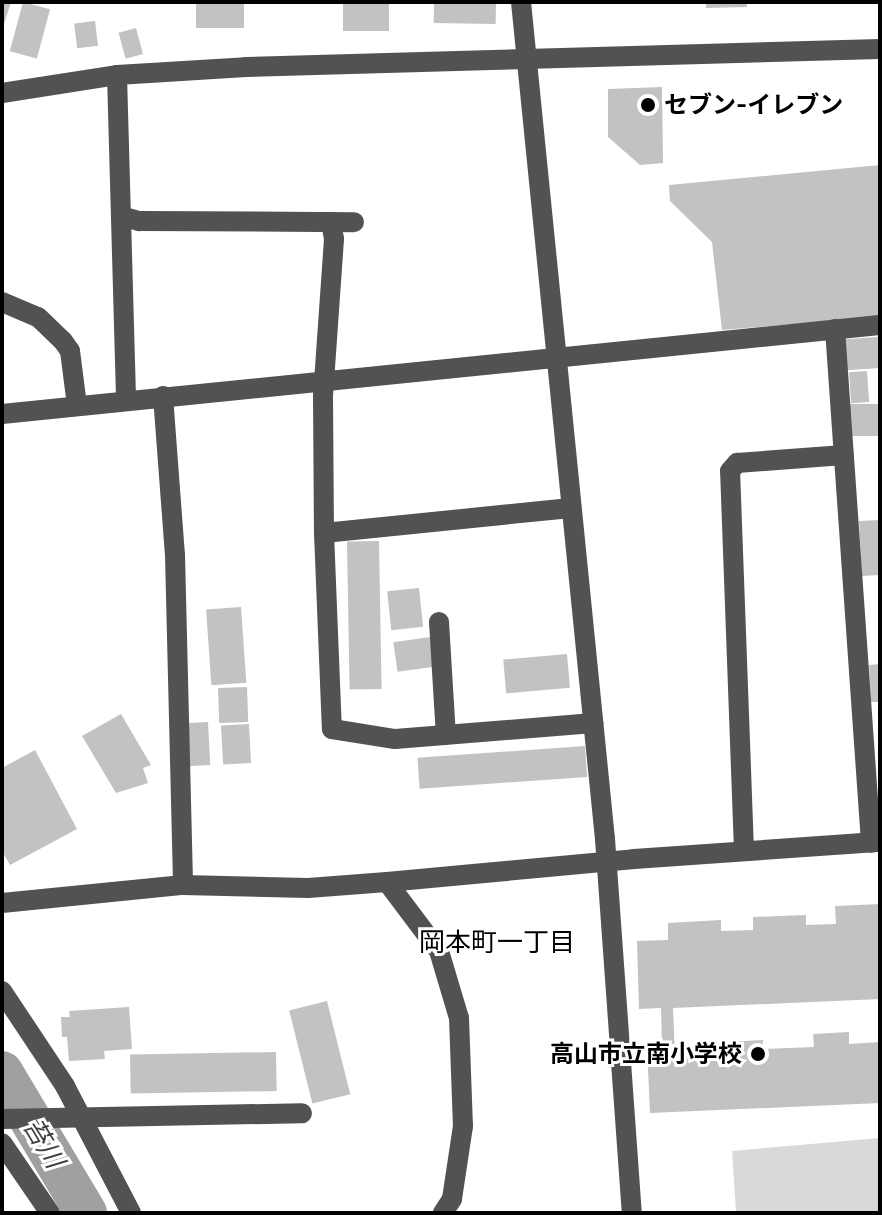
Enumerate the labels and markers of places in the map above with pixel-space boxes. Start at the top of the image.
place label: セブン-イレブン [664,91,843,119]
marker: セブン-イレブン [639,96,657,114]
place label: 高山市立南小学校 [550,1040,742,1068]
marker: 高山市立南小学校 [749,1045,767,1063]

